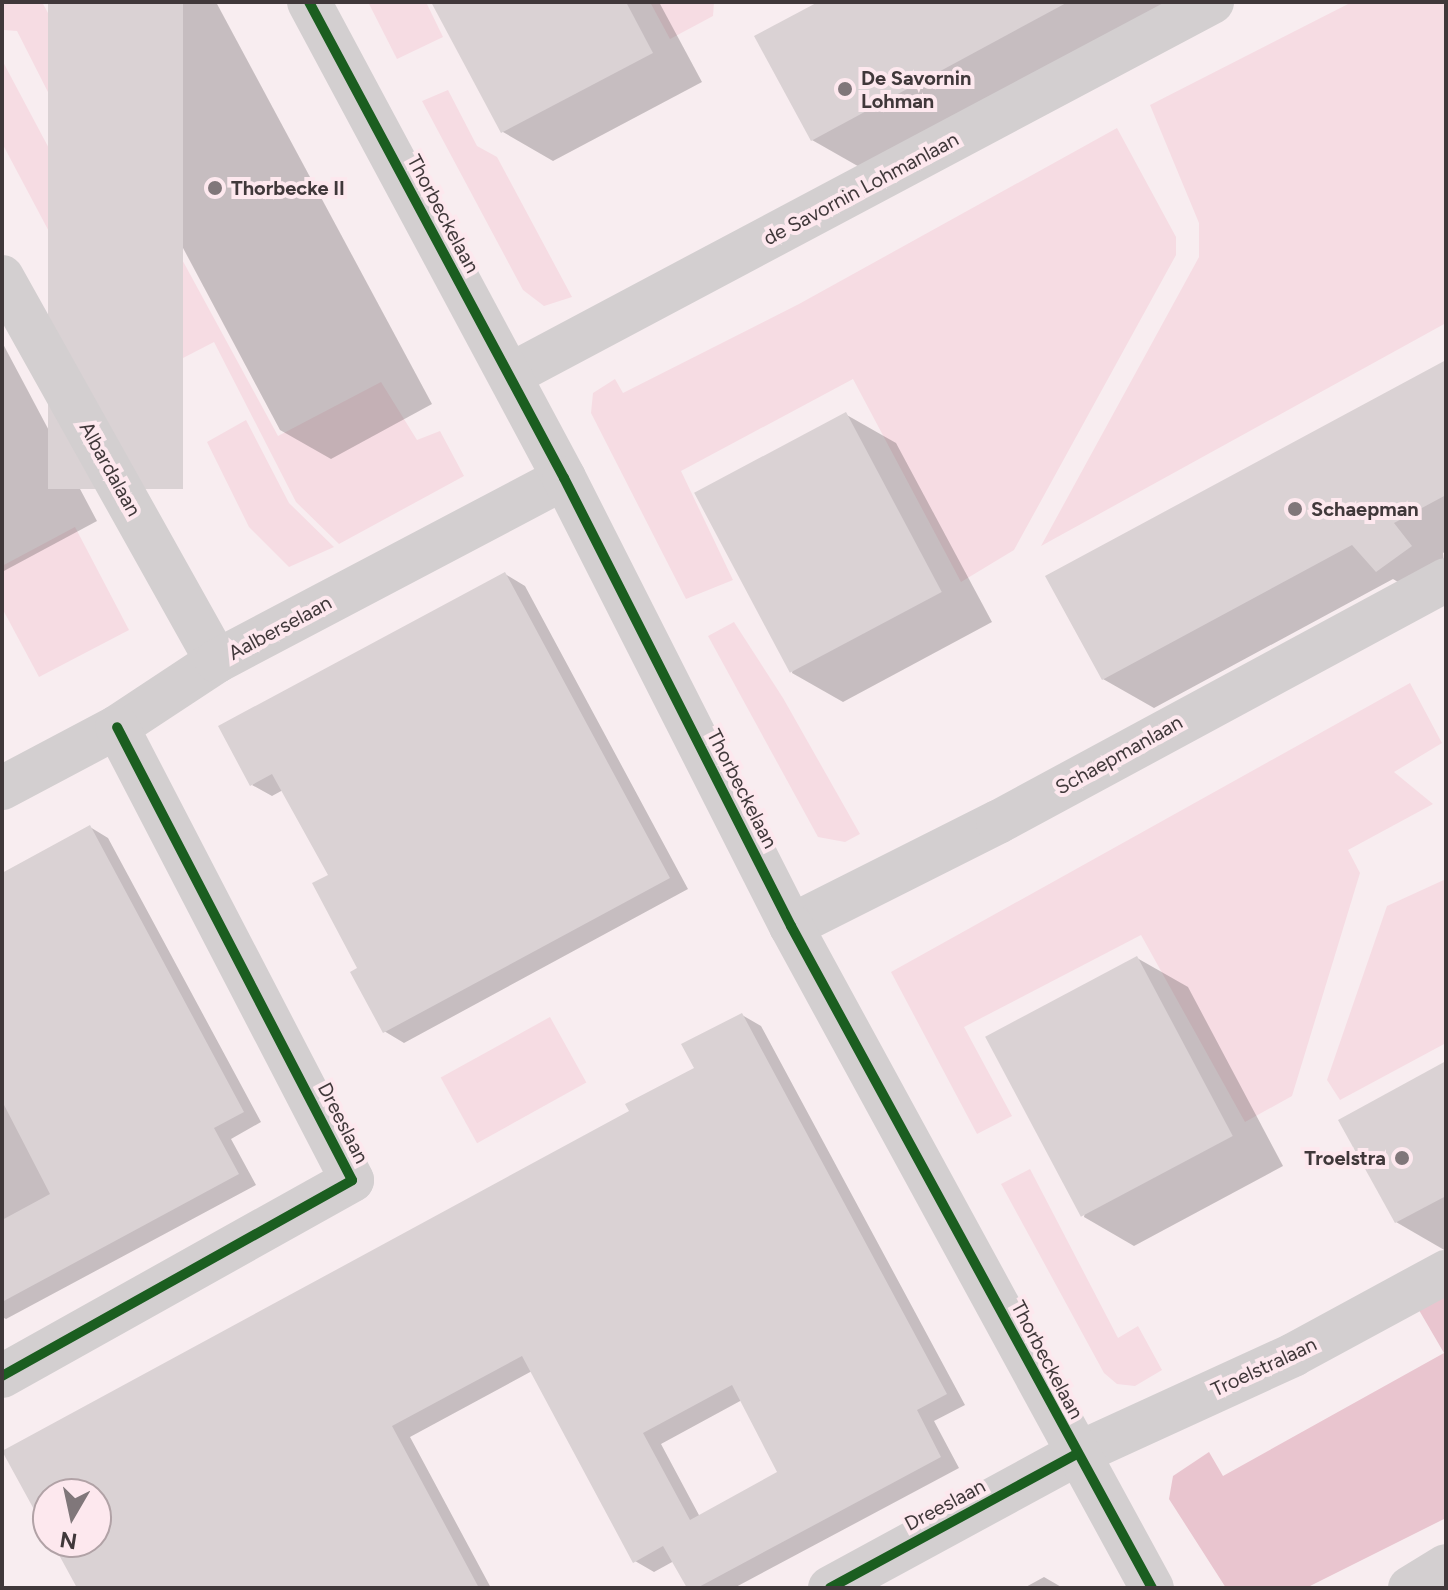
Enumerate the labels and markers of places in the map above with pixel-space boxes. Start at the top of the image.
place label: De Savornin Lohman [861,66,971,113]
marker: De Savornin Lohman [836,80,854,98]
place label: Thorbecke II [231,176,345,200]
marker: Thorbecke II [206,179,224,197]
place label: Schaepman [1311,497,1419,521]
marker: Schaepman [1286,500,1304,518]
place label: Troelstra [1304,1146,1386,1170]
marker: Troelstra [1393,1149,1411,1167]

